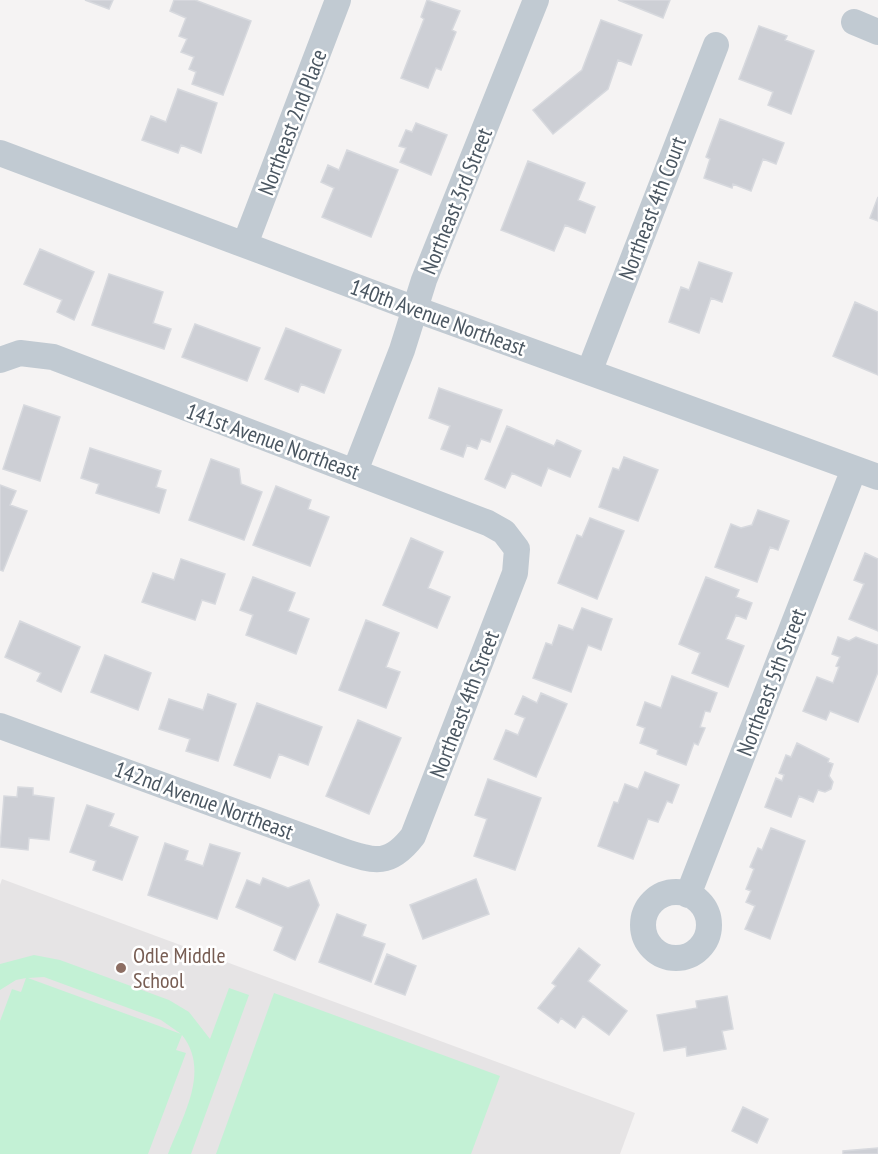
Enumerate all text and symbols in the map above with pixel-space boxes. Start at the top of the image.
street label: Northeast 2nd Place [251,45,333,199]
street label: Northeast 3rd Street [414,124,498,278]
street label: Northeast 4th Court [612,132,692,284]
street label: 140th Avenue Northeast [346,272,530,362]
street label: 141st Avenue Northeast [182,397,364,485]
street label: Northeast 5th Street [730,604,812,760]
street label: Northeast 4th Street [423,626,505,782]
street label: 142nd Avenue Northeast [111,755,297,845]
place label: Odle Middle School [133,941,226,994]
marker: Odle Middle School [114,961,128,975]

